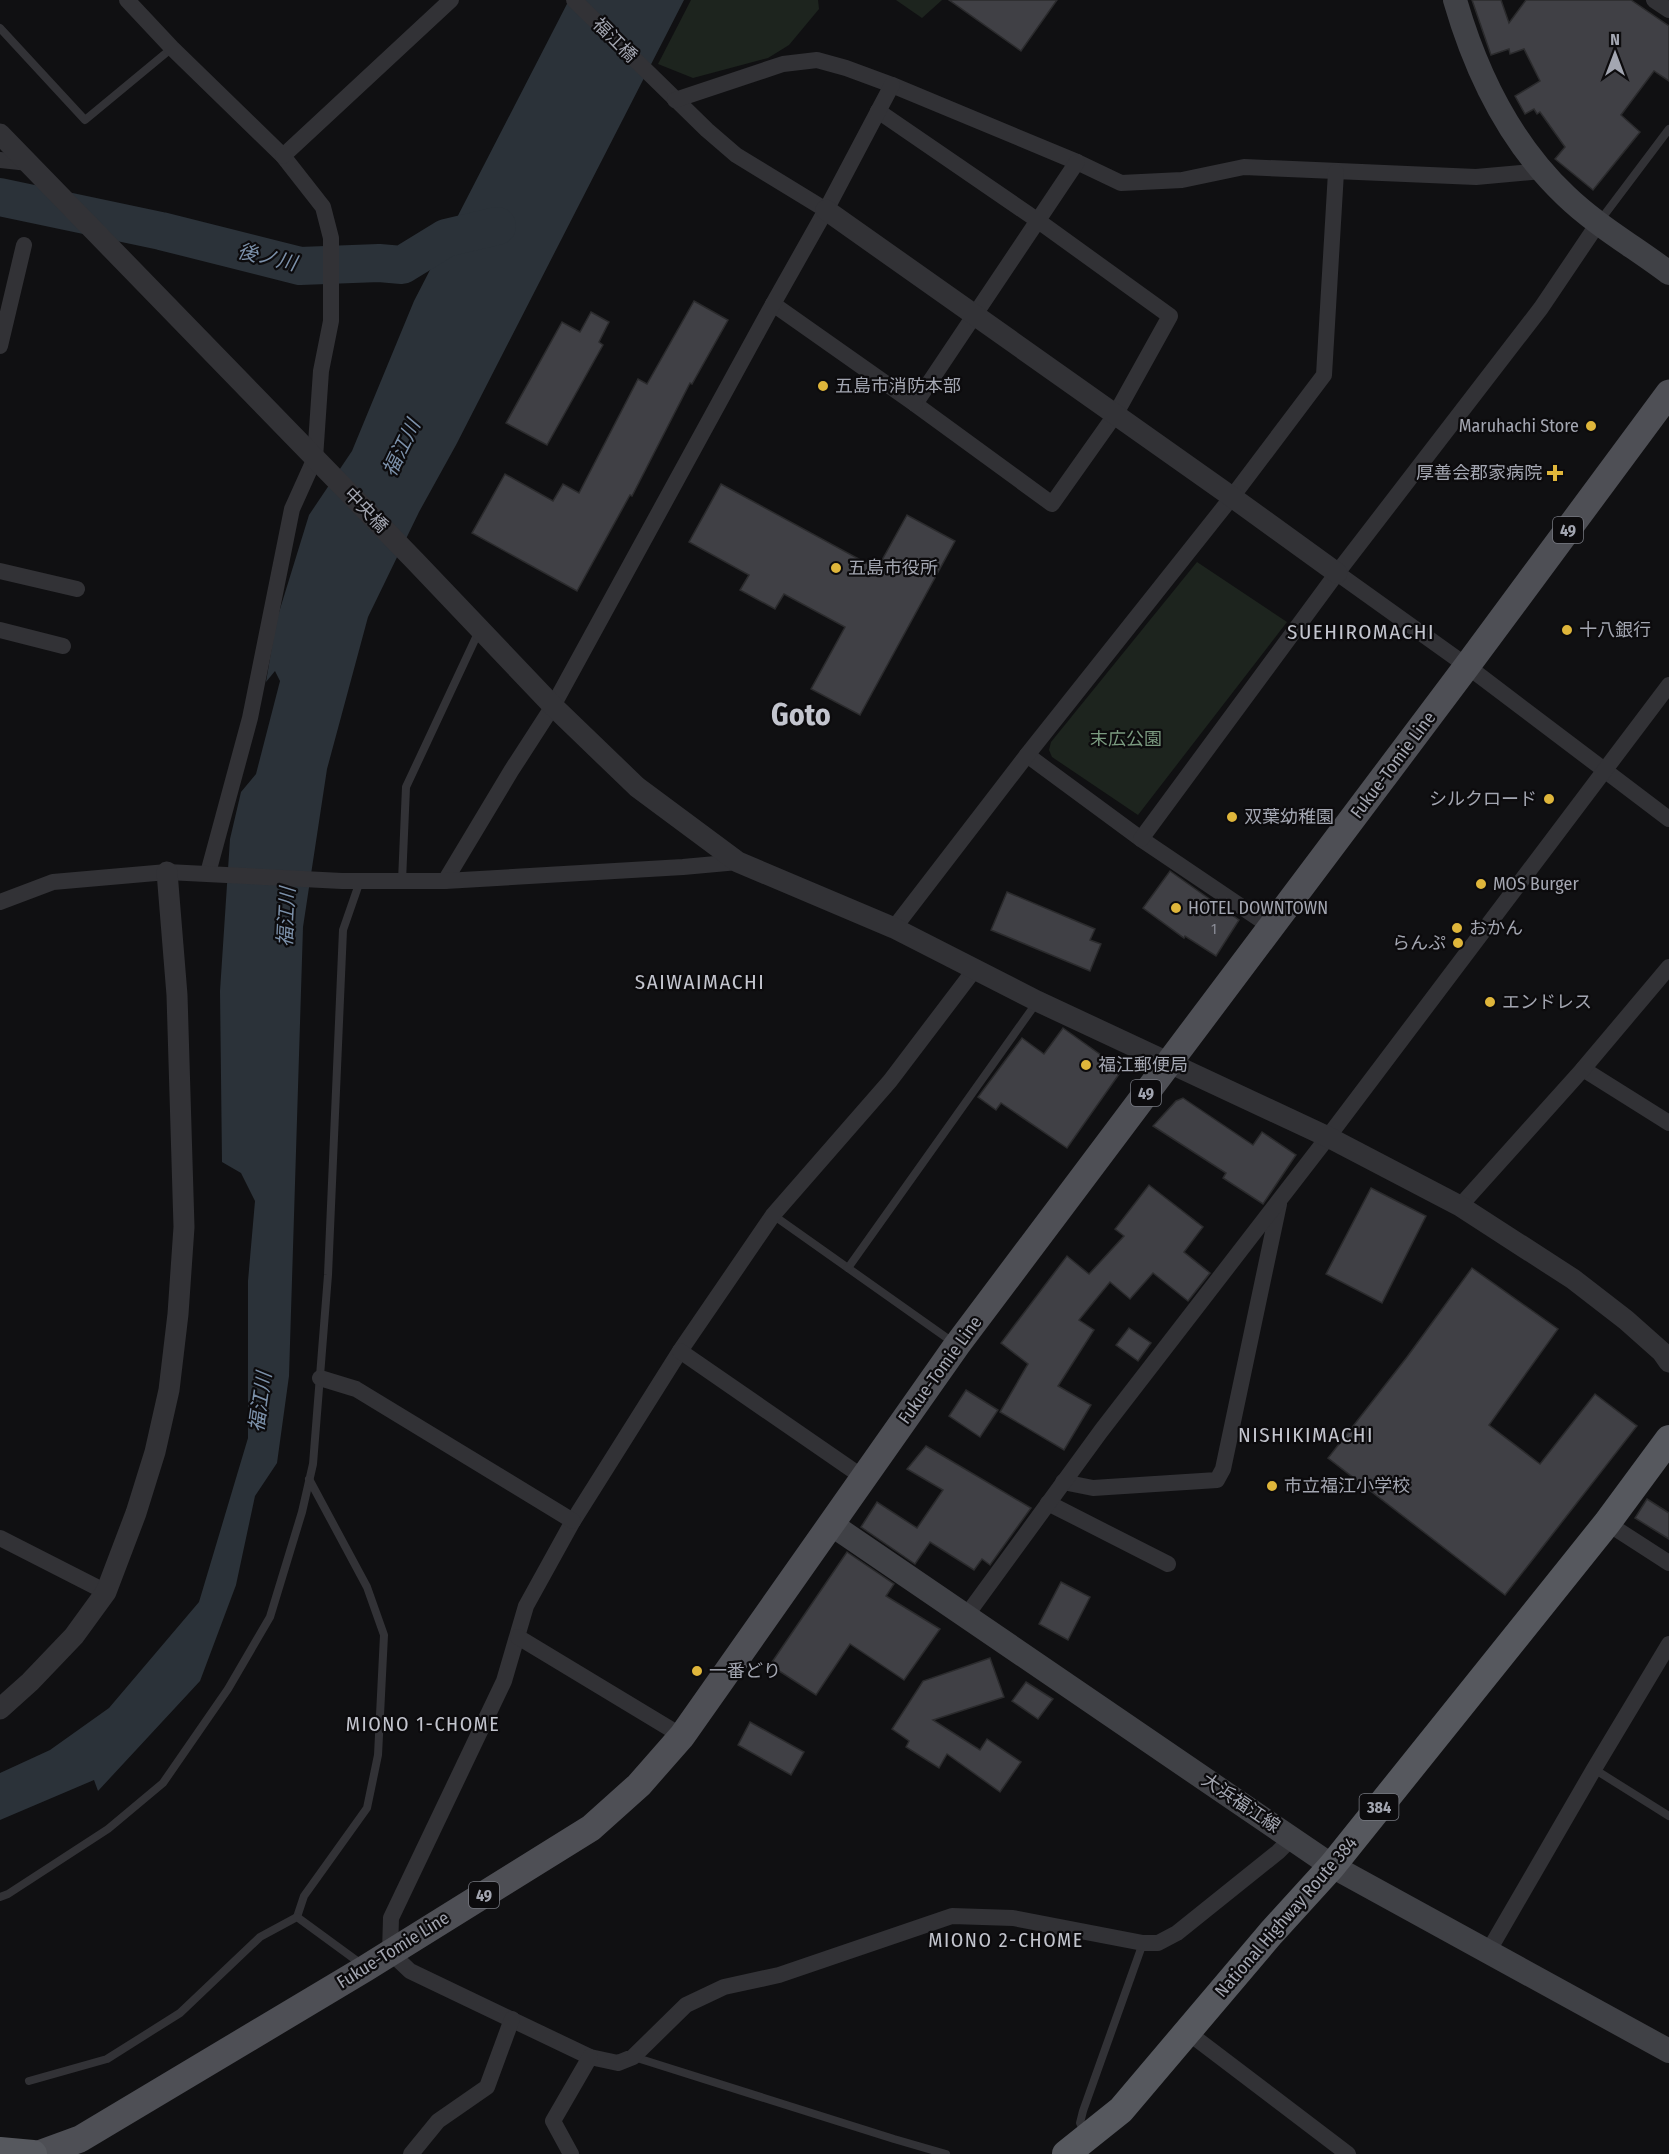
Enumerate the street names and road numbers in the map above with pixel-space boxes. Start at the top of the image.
street label: 福江橋 [588,13,642,67]
street label: 中央橋 [339,483,393,537]
road number: 49 [1553,517,1583,543]
street label: Fukue-Tomie Line [1346,707,1440,823]
road number: 49 [1131,1080,1161,1106]
street label: Fukue-Tomie Line [893,1312,987,1428]
street label: 大浜福江線 [1198,1769,1284,1837]
road number: 384 [1360,1794,1398,1820]
street label: National Highway Route 384 [1210,1832,1362,2002]
road number: 49 [469,1882,499,1908]
street label: Fukue-Tomie Line [333,1907,453,1993]

